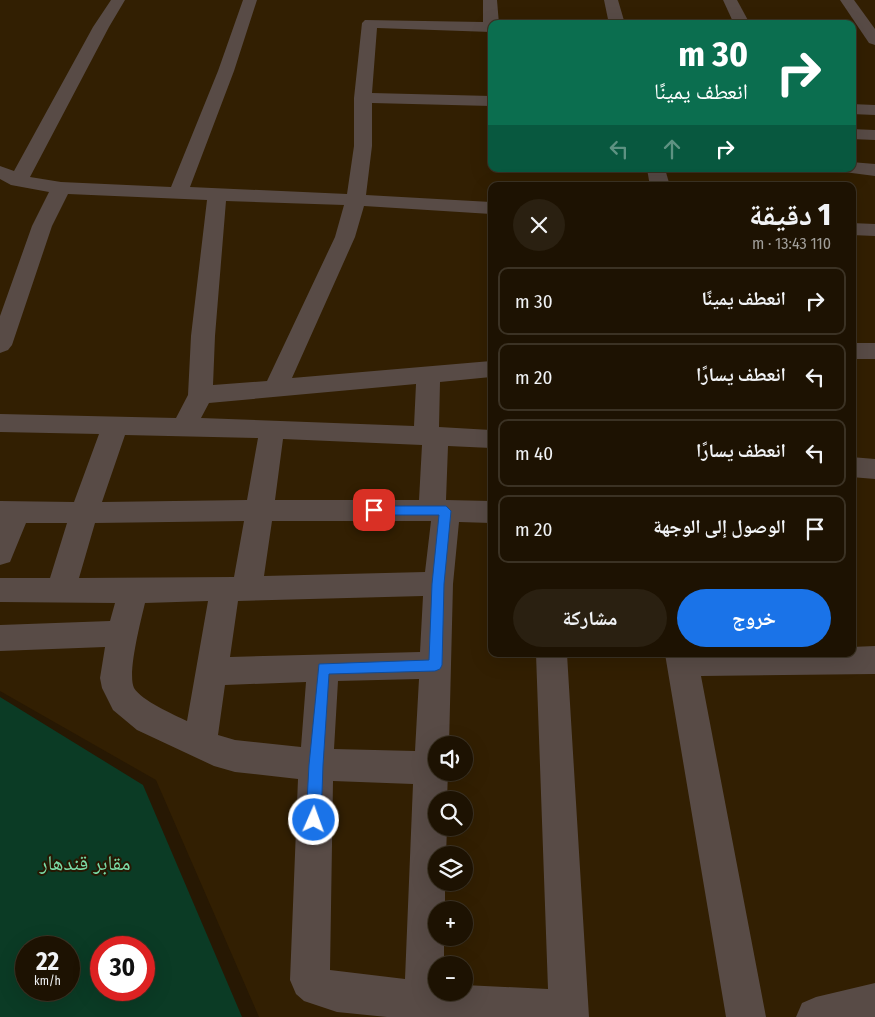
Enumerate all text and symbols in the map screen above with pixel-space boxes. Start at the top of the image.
text: 30 m [678,33,748,75]
icon: right [766,40,831,105]
text: انعطف يمينًا [654,78,748,105]
icon: left [605,135,633,163]
icon: ahead [658,135,686,163]
icon: right [711,135,739,163]
text: 1 دقيقة [749,197,831,233]
button: close [513,199,565,251]
text: 110 m · 13:43 [752,234,831,253]
text: انعطف يمينًا [701,287,786,310]
icon: right [801,287,829,315]
text: 30 m [515,290,553,313]
text: انعطف يسارًا [696,363,786,386]
icon: left [801,363,829,391]
text: 20 m [515,366,552,389]
text: انعطف يسارًا [696,439,786,462]
icon: left [801,439,829,467]
text: 40 m [515,442,553,465]
pin [353,489,395,531]
icon: arrive [360,496,388,524]
text: الوصول إلى الوجهة [653,515,786,538]
icon: arrive [801,515,829,543]
text: 20 m [515,518,552,541]
button: مشاركة [513,589,667,647]
button: خروج [677,589,831,647]
map controls [428,736,473,1001]
button: sound [428,736,473,781]
button: search [428,791,473,836]
position arrow [287,793,339,845]
button: layers [428,846,473,891]
park label: مقابر قندهار [38,850,131,876]
button: + [428,901,473,946]
speed limit sign: 30 [90,936,155,1001]
text: 22 [36,947,59,977]
button: − [428,956,473,1001]
text: km/h [34,974,61,988]

